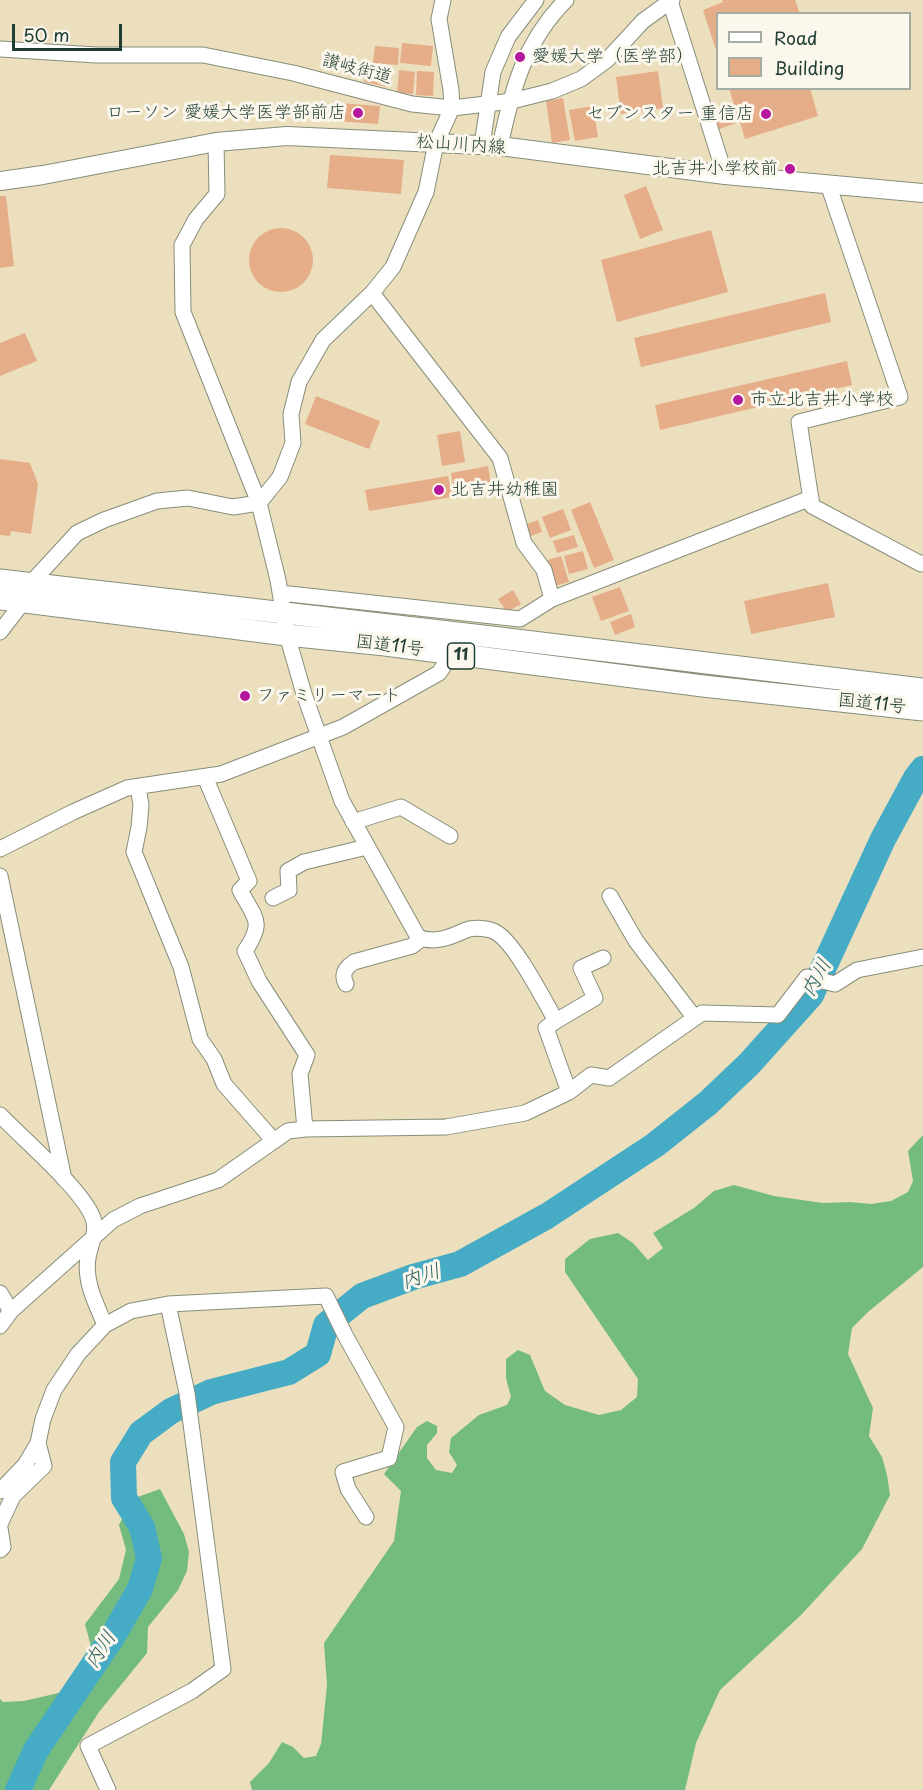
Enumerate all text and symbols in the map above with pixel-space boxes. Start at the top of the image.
scale bar [15,12,124,50]
legend [716,12,911,90]
text: 50 m [23,21,70,48]
text: Road [774,24,818,51]
place label: 愛媛大学（医学部） [532,46,694,68]
street label: 讃岐街道 [319,49,395,89]
marker: 愛媛大学（医学部） [513,50,527,64]
text: Building [774,54,844,81]
place label: ローソン 愛媛大学医学部前店 [106,102,346,124]
place label: セブンスター 重信店 [586,103,754,125]
marker: ローソン 愛媛大学医学部前店 [351,106,365,120]
marker: セブンスター 重信店 [759,107,773,121]
street label: 松山川内線 [415,131,507,159]
place label: 北吉井小学校前 [652,158,778,180]
marker: 北吉井小学校前 [783,162,797,176]
place label: 市立北吉井小学校 [750,389,894,411]
marker: 市立北吉井小学校 [731,393,745,407]
place label: 北吉井幼稚園 [451,479,559,501]
marker: 北吉井幼稚園 [432,483,446,497]
street label: 国道11号 [354,631,426,661]
road number: 11 [448,643,474,669]
place label: ファミリーマート [257,685,401,707]
marker: ファミリーマート [238,689,252,703]
street label: 国道11号 [837,690,907,718]
water label: 内川 [797,955,837,1001]
water label: 内川 [398,1259,444,1295]
water label: 内川 [80,1627,122,1673]

